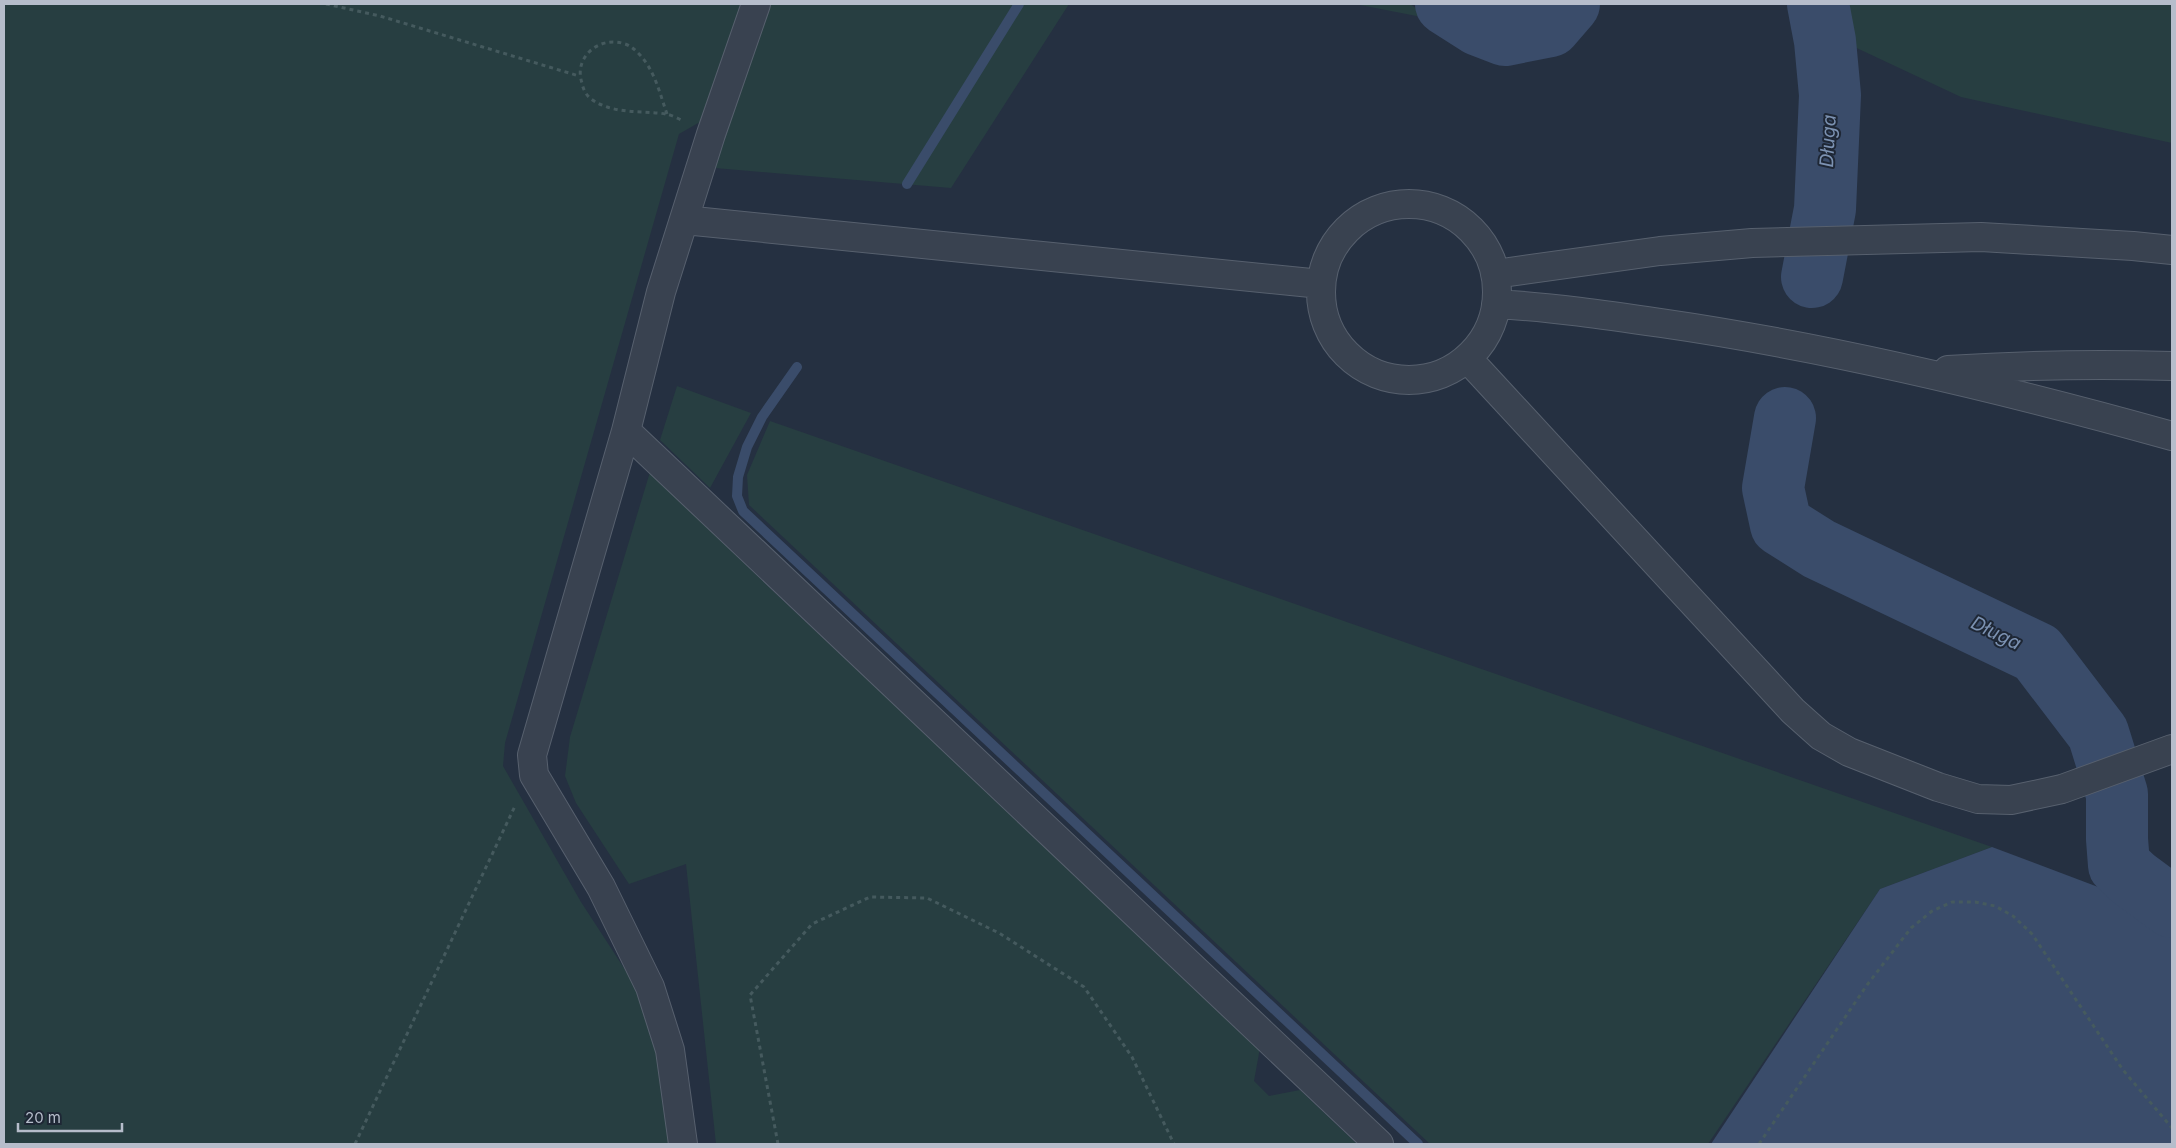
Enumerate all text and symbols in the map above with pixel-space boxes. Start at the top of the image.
water label: Długa [1815,114,1841,168]
water label: Długa [1967,611,2025,655]
scale bar [18,1100,121,1132]
text: 20 m [25,1108,61,1127]

